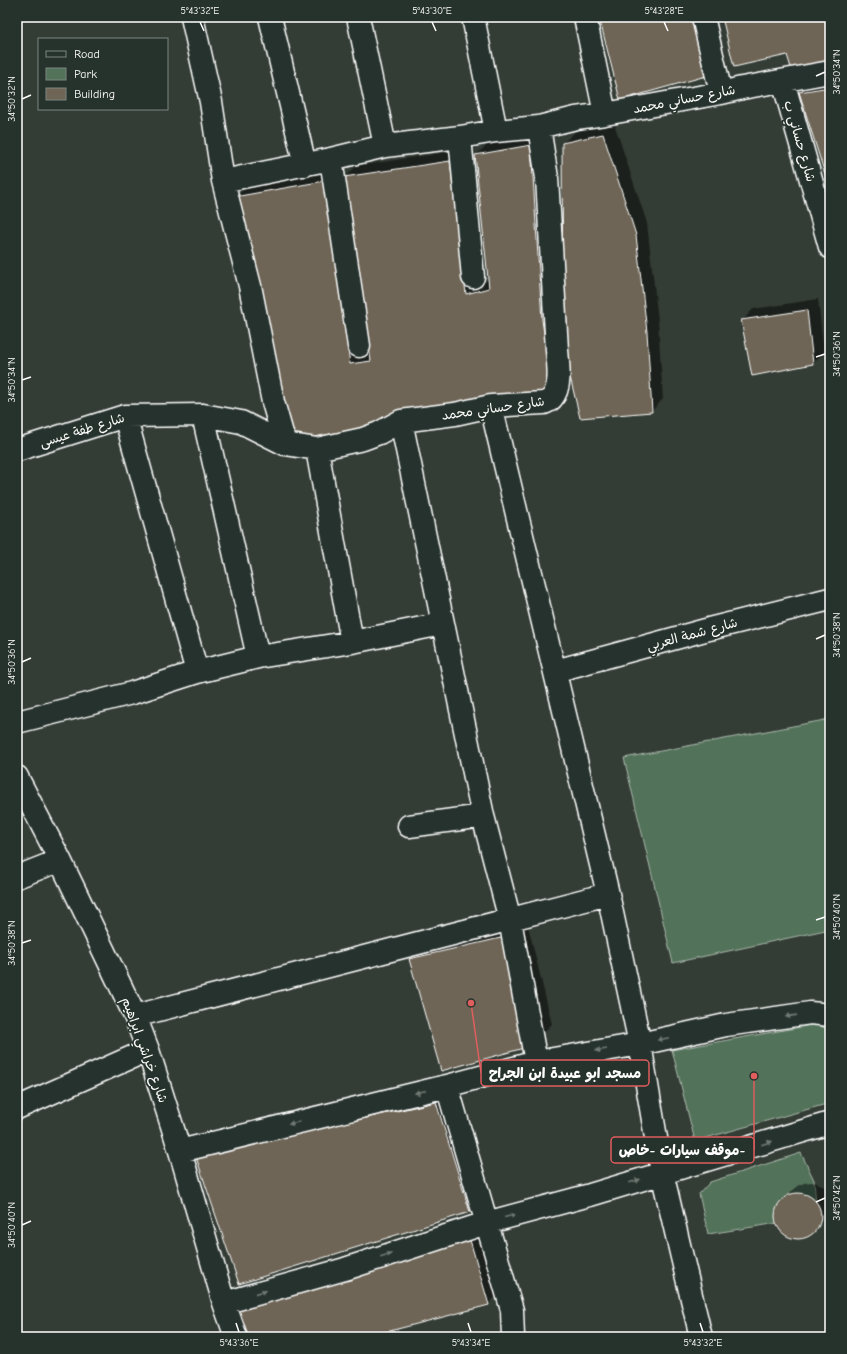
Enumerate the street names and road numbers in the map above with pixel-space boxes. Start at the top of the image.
street label: شارع حساني محمد [632,82,737,120]
street label: شارع حساني ب [777,99,819,184]
street label: شارع حساني محمد [441,393,546,427]
street label: شارع طفة عيسى [38,410,127,452]
street label: شارع شمة العربي [645,615,740,657]
street label: شارع خراشي ابراهيم [115,995,171,1106]

